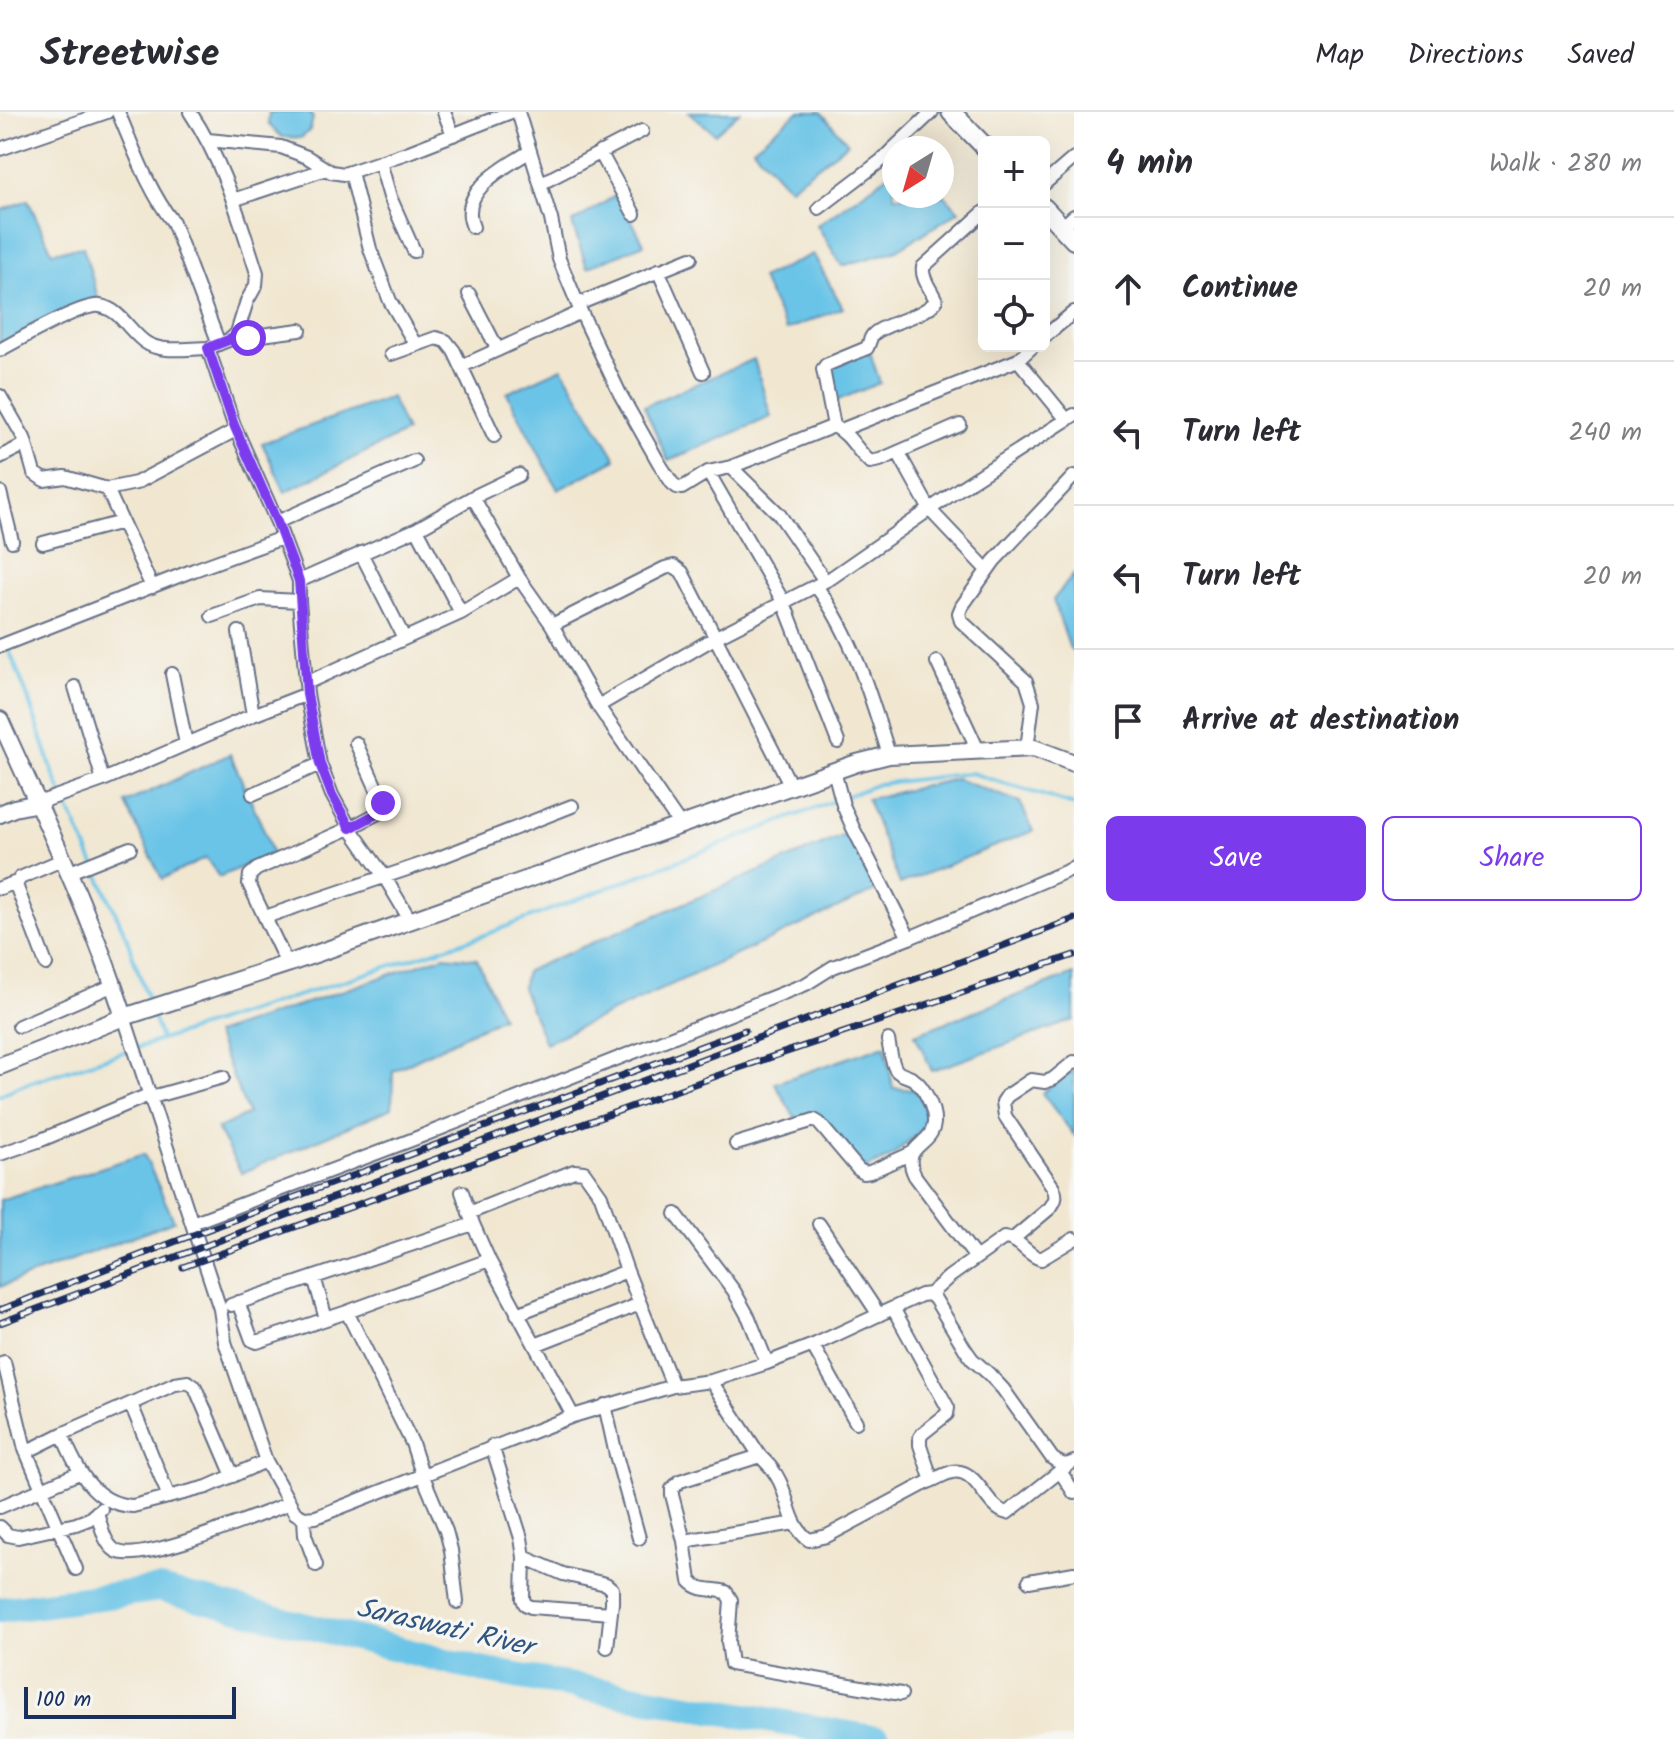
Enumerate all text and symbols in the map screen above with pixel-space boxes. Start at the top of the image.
text: Streetwise [40,25,219,85]
text: Map [1315,33,1364,78]
text: Directions [1408,33,1524,78]
text: Saved [1568,33,1634,78]
north arrow [882,136,954,208]
map controls [978,136,1050,352]
button: + [978,136,1050,208]
text: 4 min [1106,137,1193,191]
text: Walk · 280 m [1489,143,1642,185]
button: − [978,208,1050,280]
text: Continue [1182,265,1298,313]
icon: ahead [1106,267,1150,311]
text: 20 m [1583,268,1642,310]
button: locate [978,280,1050,352]
route start [230,320,266,356]
text: Turn left [1182,409,1301,457]
icon: left [1106,411,1150,455]
text: 240 m [1568,412,1642,454]
text: Turn left [1182,553,1301,601]
icon: left [1106,555,1150,599]
text: 20 m [1583,556,1642,598]
text: Arrive at destination [1182,697,1459,745]
icon: arrive [1106,699,1150,743]
route end [365,785,401,821]
button: Save [1106,816,1366,901]
button: Share [1382,816,1642,901]
water label: Saraswati River [352,1586,543,1672]
scale bar [24,1683,236,1719]
text: 100 m [36,1683,91,1718]

